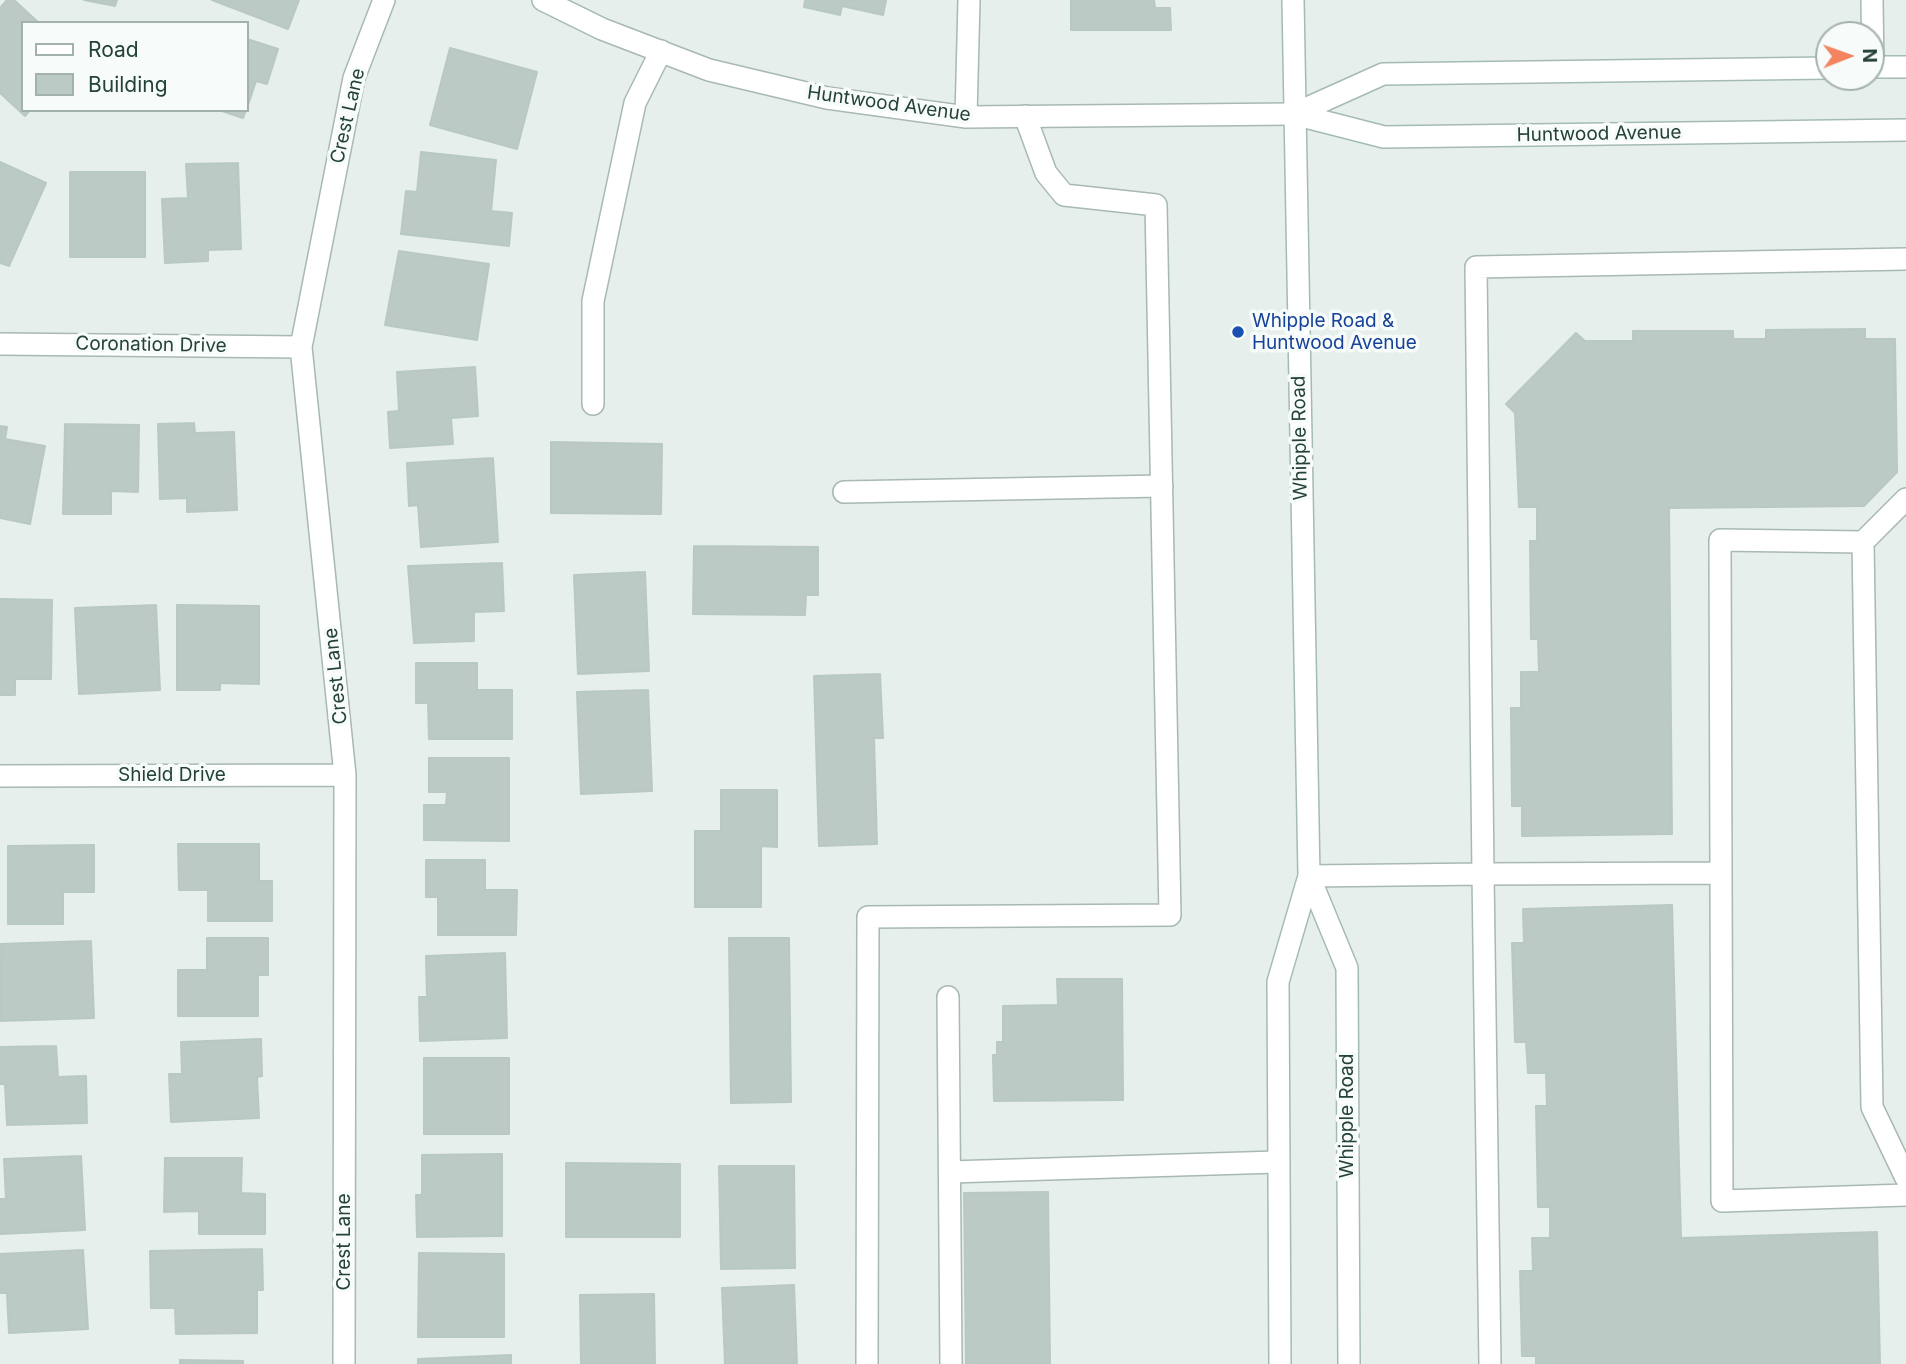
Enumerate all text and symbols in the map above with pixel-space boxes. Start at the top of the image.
legend [21,21,248,112]
north arrow [1815,21,1885,91]
text: Road [88,37,139,62]
text: N [1858,48,1881,63]
street label: Crest Lane [326,66,370,166]
text: Building [88,72,168,97]
street label: Huntwood Avenue [806,81,972,127]
street label: Huntwood Avenue [1516,121,1682,147]
place label: Whipple Road & Huntwood Avenue [1252,310,1417,354]
marker: Whipple Road & Huntwood Avenue [1230,324,1246,340]
street label: Coronation Drive [75,332,227,358]
street label: Whipple Road [1288,375,1312,501]
street label: Crest Lane [320,627,352,725]
street label: Shield Drive [118,764,226,786]
street label: Whipple Road [1336,1054,1358,1178]
street label: Crest Lane [333,1193,355,1291]

